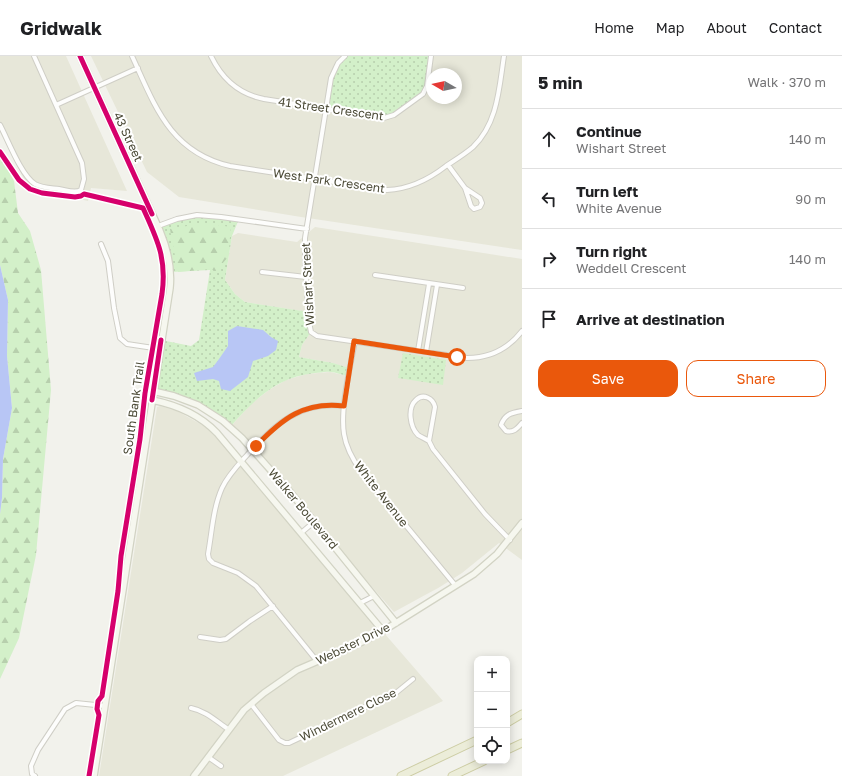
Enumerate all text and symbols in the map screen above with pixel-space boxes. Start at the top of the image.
text: Gridwalk [20,16,102,39]
text: Home [594,19,634,36]
text: Map [656,19,684,36]
text: About [706,19,747,36]
text: Contact [769,19,822,36]
north arrow [426,68,462,104]
text: 5 min [538,72,582,93]
text: Walk · 370 m [747,74,826,90]
street label: 41 Street Crescent [277,94,385,123]
street label: 43 Street [110,110,147,164]
text: Continue [576,122,642,140]
icon: ahead [538,128,560,150]
text: 140 m [789,131,826,147]
text: Wishart Street [576,140,666,156]
street label: West Park Crescent [272,165,386,196]
text: Turn left [576,182,638,200]
icon: left [538,188,560,210]
text: 90 m [795,191,826,207]
text: White Avenue [576,200,662,216]
street label: Wishart Street [298,242,317,326]
text: Turn right [576,242,647,260]
icon: right [538,248,560,270]
text: 140 m [789,251,826,267]
text: Weddell Crescent [576,260,687,276]
icon: arrive [538,308,560,330]
text: Arrive at destination [576,310,725,328]
route start [448,348,466,366]
street label: South Bank Trail [120,360,147,456]
button: Save [538,360,678,397]
button: Share [686,360,826,397]
route end [247,437,265,455]
street label: White Avenue [351,458,412,530]
street label: Walker Boulevard [265,465,342,552]
street label: Webster Drive [313,619,392,668]
map controls [474,656,510,764]
button: + [474,656,510,692]
street label: Windermere Close [297,685,399,744]
button: − [474,692,510,728]
button: locate [474,728,510,764]

